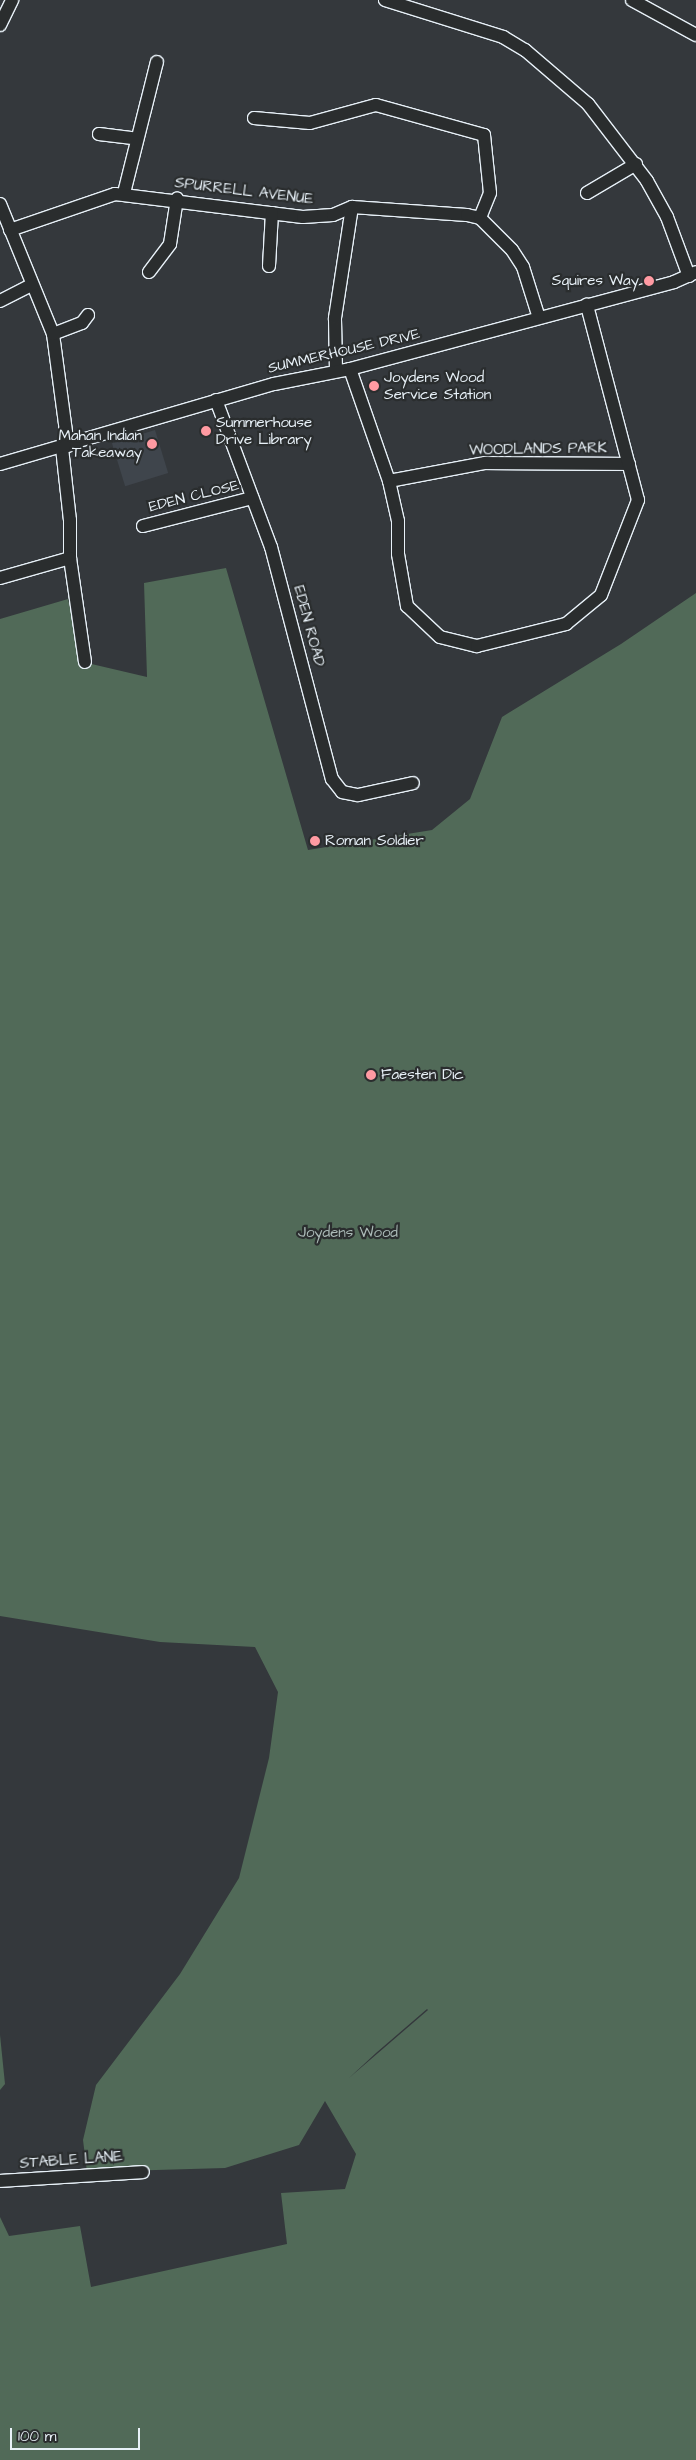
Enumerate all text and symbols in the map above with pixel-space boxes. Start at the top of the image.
street label: SPURRELL AVENUE [174,174,314,208]
place label: Squires Way [552,272,639,290]
marker: Squires Way [643,275,655,287]
street label: SUMMERHOUSE DRIVE [266,325,422,377]
place label: Joydens Wood Service Station [384,368,491,403]
marker: Joydens Wood Service Station [368,380,380,392]
place label: Summerhouse Drive Library [216,413,312,448]
marker: Summerhouse Drive Library [200,425,212,437]
place label: Mahan Indian Takeaway [59,426,142,461]
marker: Mahan Indian Takeaway [146,438,158,450]
street label: WOODLANDS PARK [469,439,607,459]
street label: EDEN CLOSE [147,476,241,516]
street label: EDEN ROAD [290,584,328,668]
place label: Roman Soldier [325,832,424,850]
marker: Roman Soldier [309,835,321,847]
place label: Faesten Dic [381,1066,464,1084]
marker: Faesten Dic [365,1069,377,1081]
park label: Joydens Wood [298,1224,398,1242]
street label: STABLE LANE [19,2147,123,2173]
scale bar [12,2418,142,2450]
text: 100 m [18,2426,57,2447]

